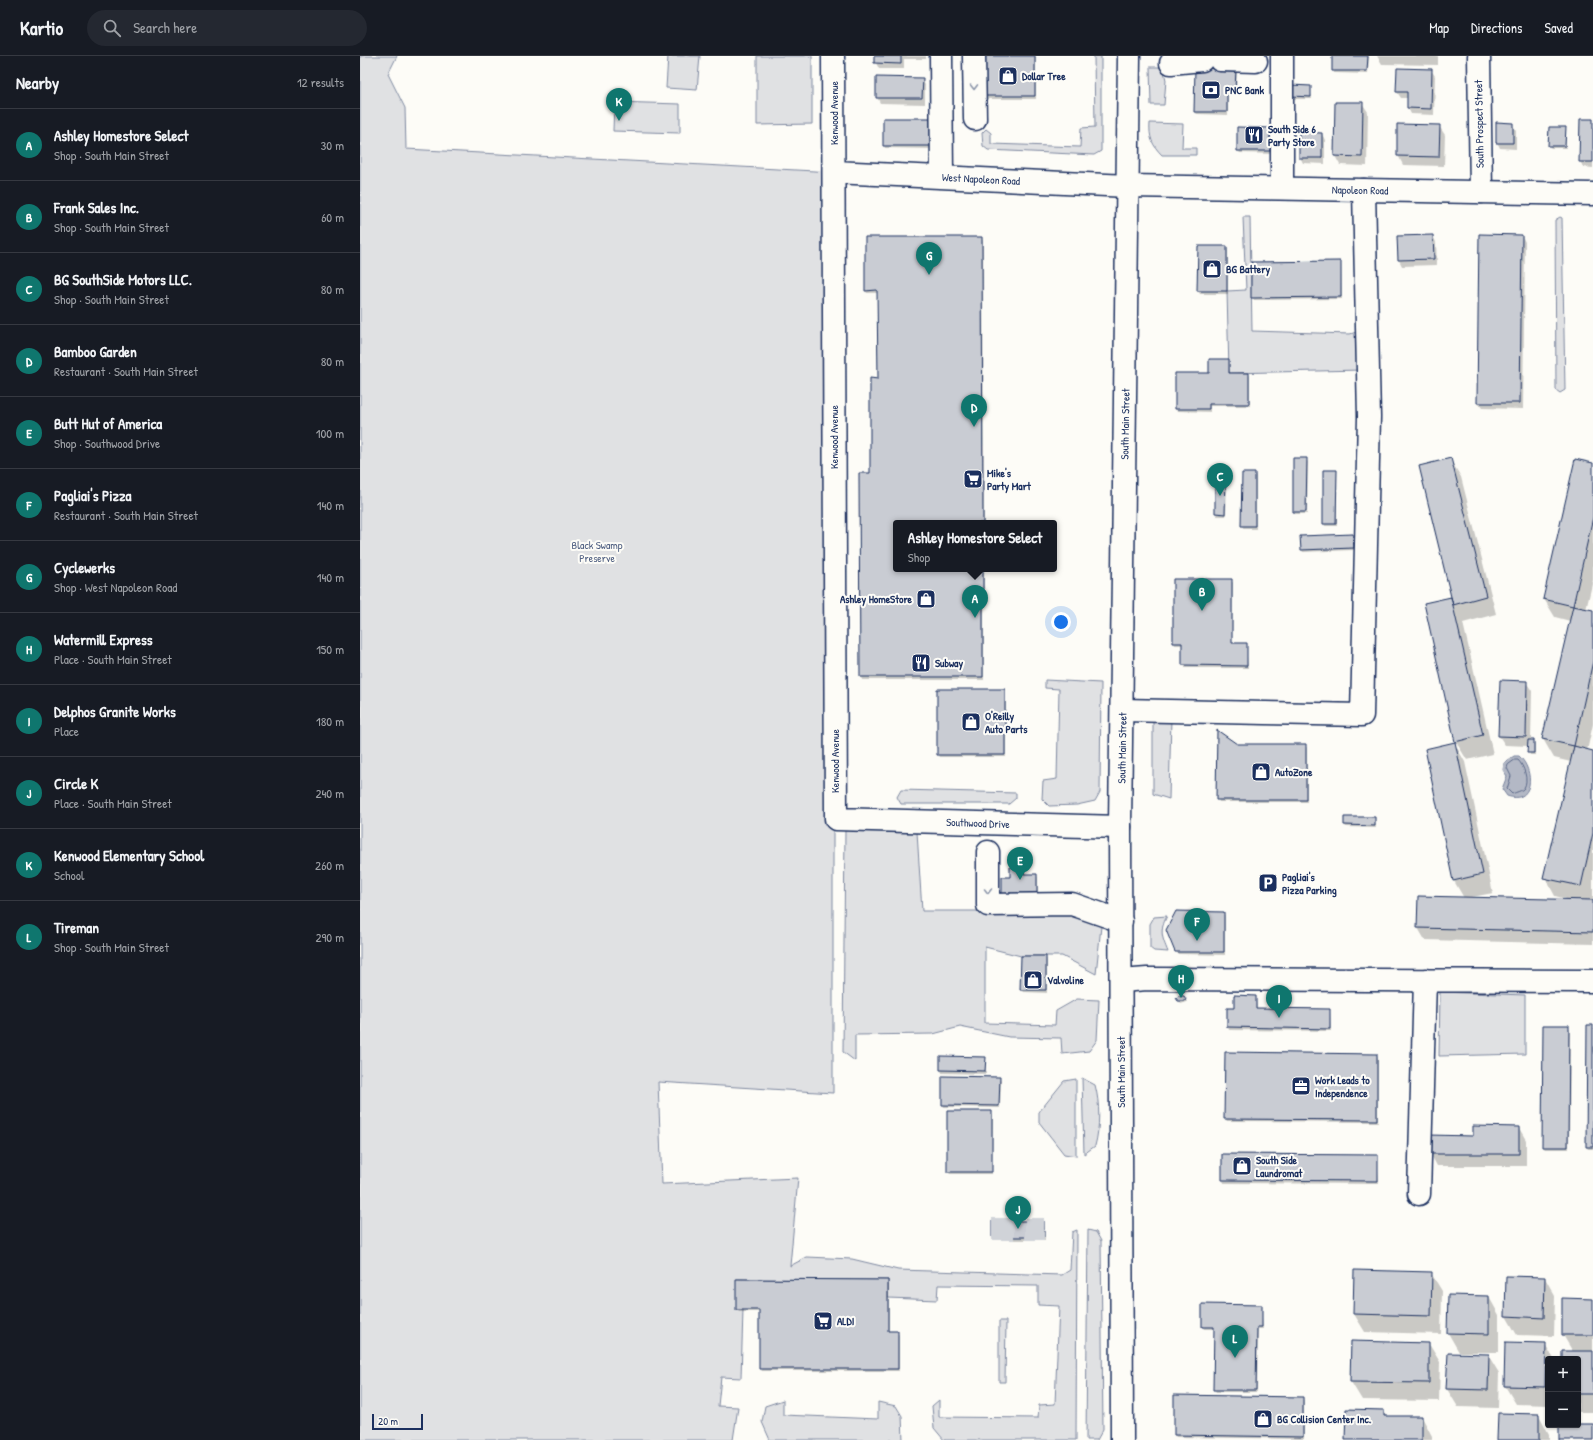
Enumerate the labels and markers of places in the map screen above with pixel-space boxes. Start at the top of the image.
shop icon: Dollar Tree [997,65,1019,87]
place label: Dollar Tree [1022,69,1066,83]
bank icon: PNC Bank [1200,79,1222,101]
place label: PNC Bank [1225,83,1265,97]
pin: K [606,88,632,121]
place label: South Side 6 Party Store [1268,122,1317,150]
restaurant icon: South Side 6 Party Store [1243,124,1265,146]
pin: G [916,242,942,275]
shop icon: BG Battery [1201,258,1223,280]
place label: BG Battery [1226,262,1270,277]
pin: D [961,394,987,427]
pin: C [1207,463,1233,496]
place label: Mike's Party Mart [987,466,1032,494]
supermarket icon: Mike's Party Mart [962,468,984,490]
pin: B [1189,578,1215,611]
pin: A [962,585,988,618]
shop icon: Ashley HomeStore [915,588,937,610]
place label: Ashley HomeStore [840,592,913,607]
restaurant icon: Subway [910,652,932,674]
place label: Subway [935,656,963,671]
place label: O'Reilly Auto Parts [985,709,1028,736]
shop icon: O'Reilly Auto Parts [960,711,982,733]
shop icon: AutoZone [1250,761,1272,783]
place label: AutoZone [1275,765,1313,779]
pin: E [1007,847,1033,880]
place label: Pagliai's Pizza Parking [1282,870,1337,898]
parking icon: Pagliai's Pizza Parking [1257,872,1279,894]
pin: F [1184,908,1210,941]
pin: H [1168,965,1194,998]
shop icon: Valvoline [1022,969,1044,991]
place label: Valvoline [1047,973,1085,987]
pin: I [1266,985,1292,1018]
place label: Work Leads to Independence [1315,1073,1370,1101]
office icon: Work Leads to Independence [1290,1075,1312,1097]
place label: South Side Laundromat [1256,1153,1304,1180]
shop icon: South Side Laundromat [1231,1155,1253,1177]
pin: J [1005,1196,1031,1229]
supermarket icon: ALDI [812,1310,834,1332]
place label: ALDI [837,1314,855,1328]
pin: L [1222,1325,1248,1358]
shop icon: BG Collision Center Inc. [1252,1408,1274,1430]
place label: BG Collision Center Inc. [1277,1412,1372,1426]

